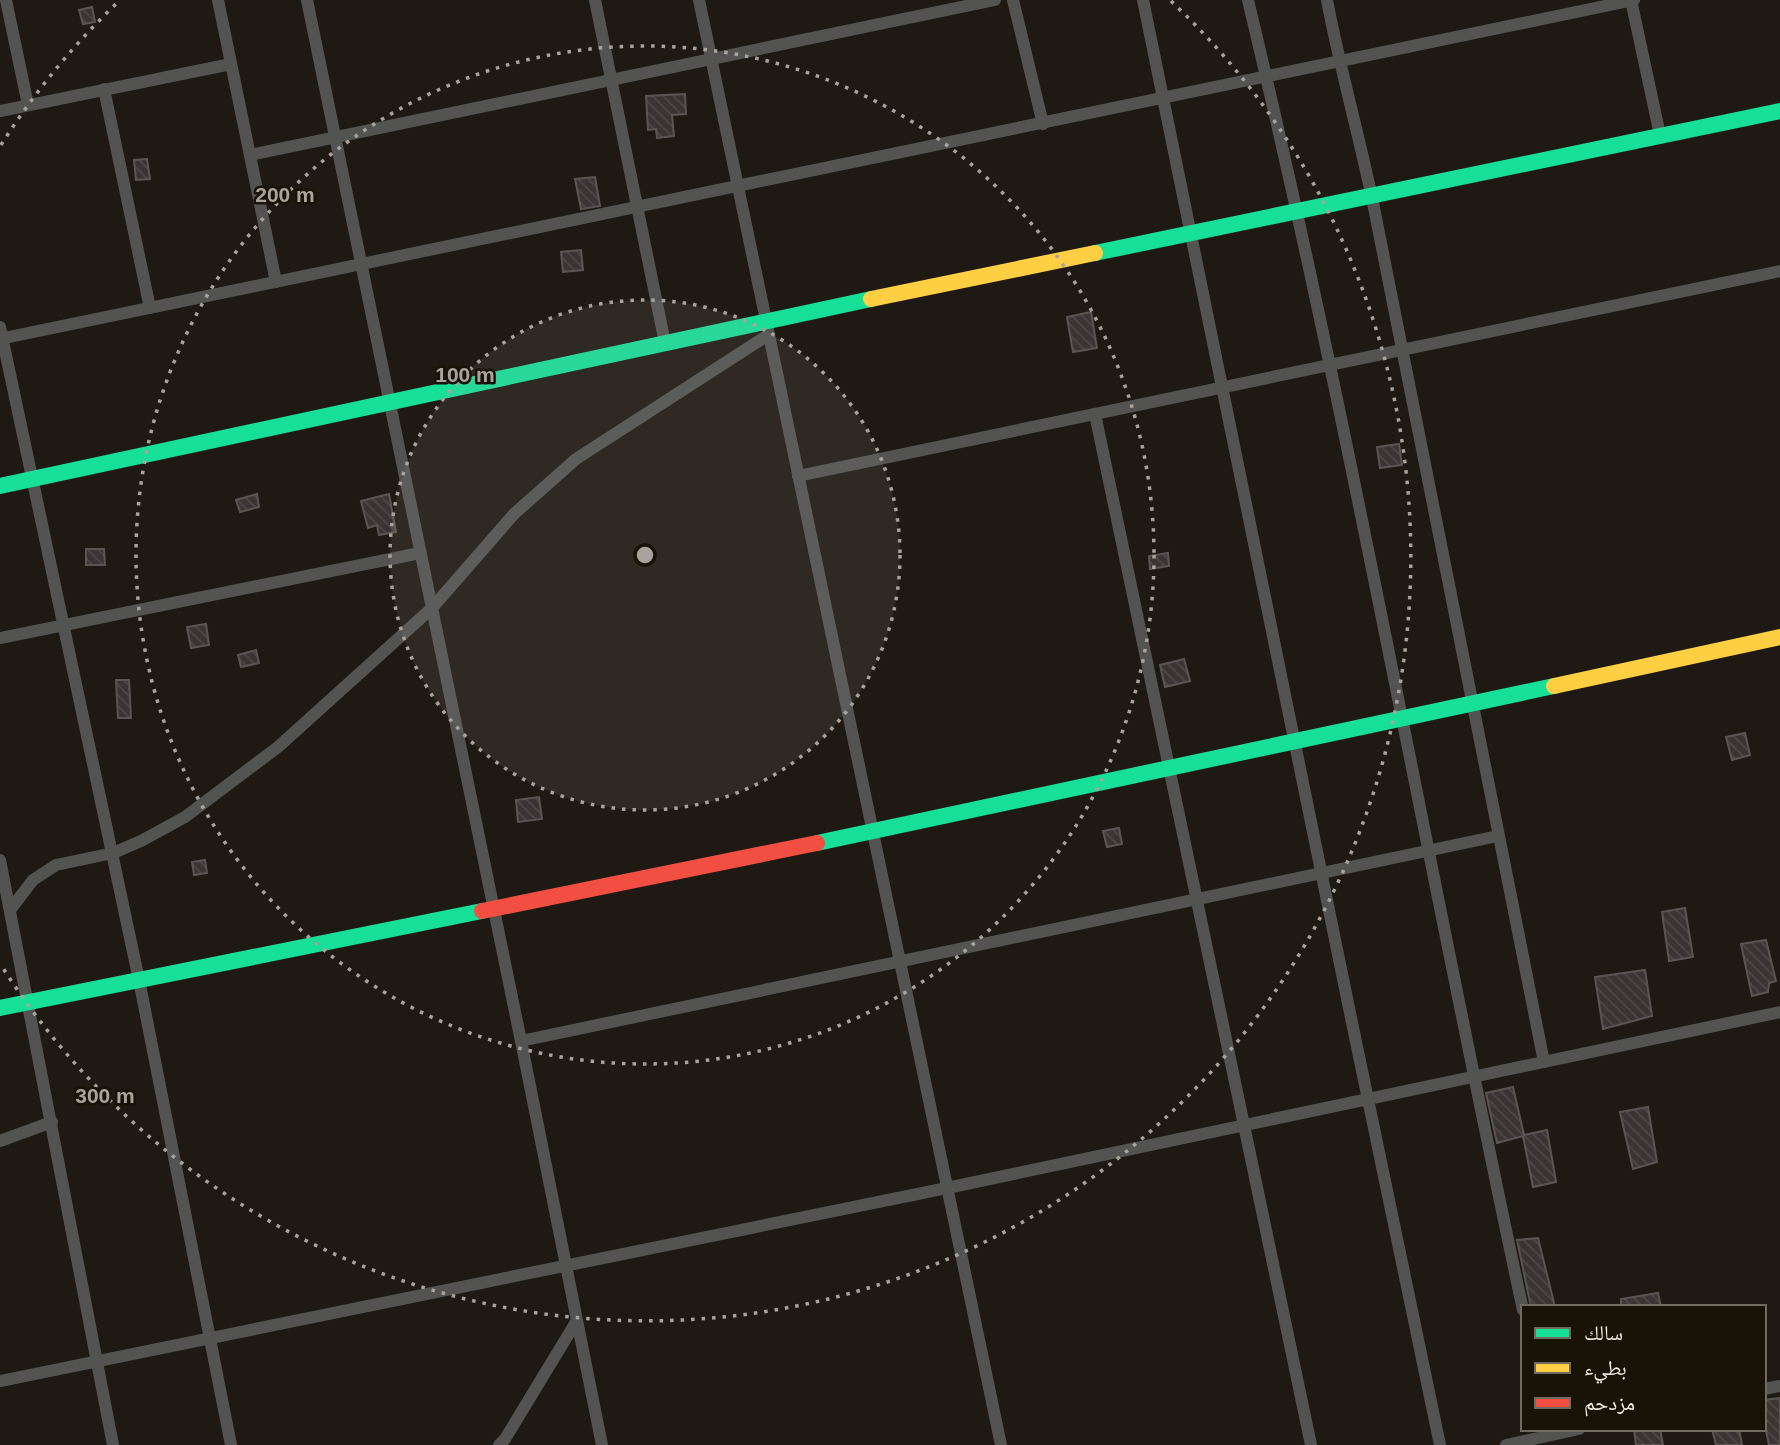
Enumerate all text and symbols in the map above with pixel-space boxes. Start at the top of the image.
text: 200 m [255,183,315,206]
text: 100 m [435,363,495,386]
centre of rings [633,543,657,567]
text: 300 m [75,1084,135,1107]
legend [1521,1305,1766,1431]
text: سالك [1584,1321,1623,1344]
text: بطيء [1584,1356,1627,1384]
text: مزدحم [1584,1391,1635,1417]

